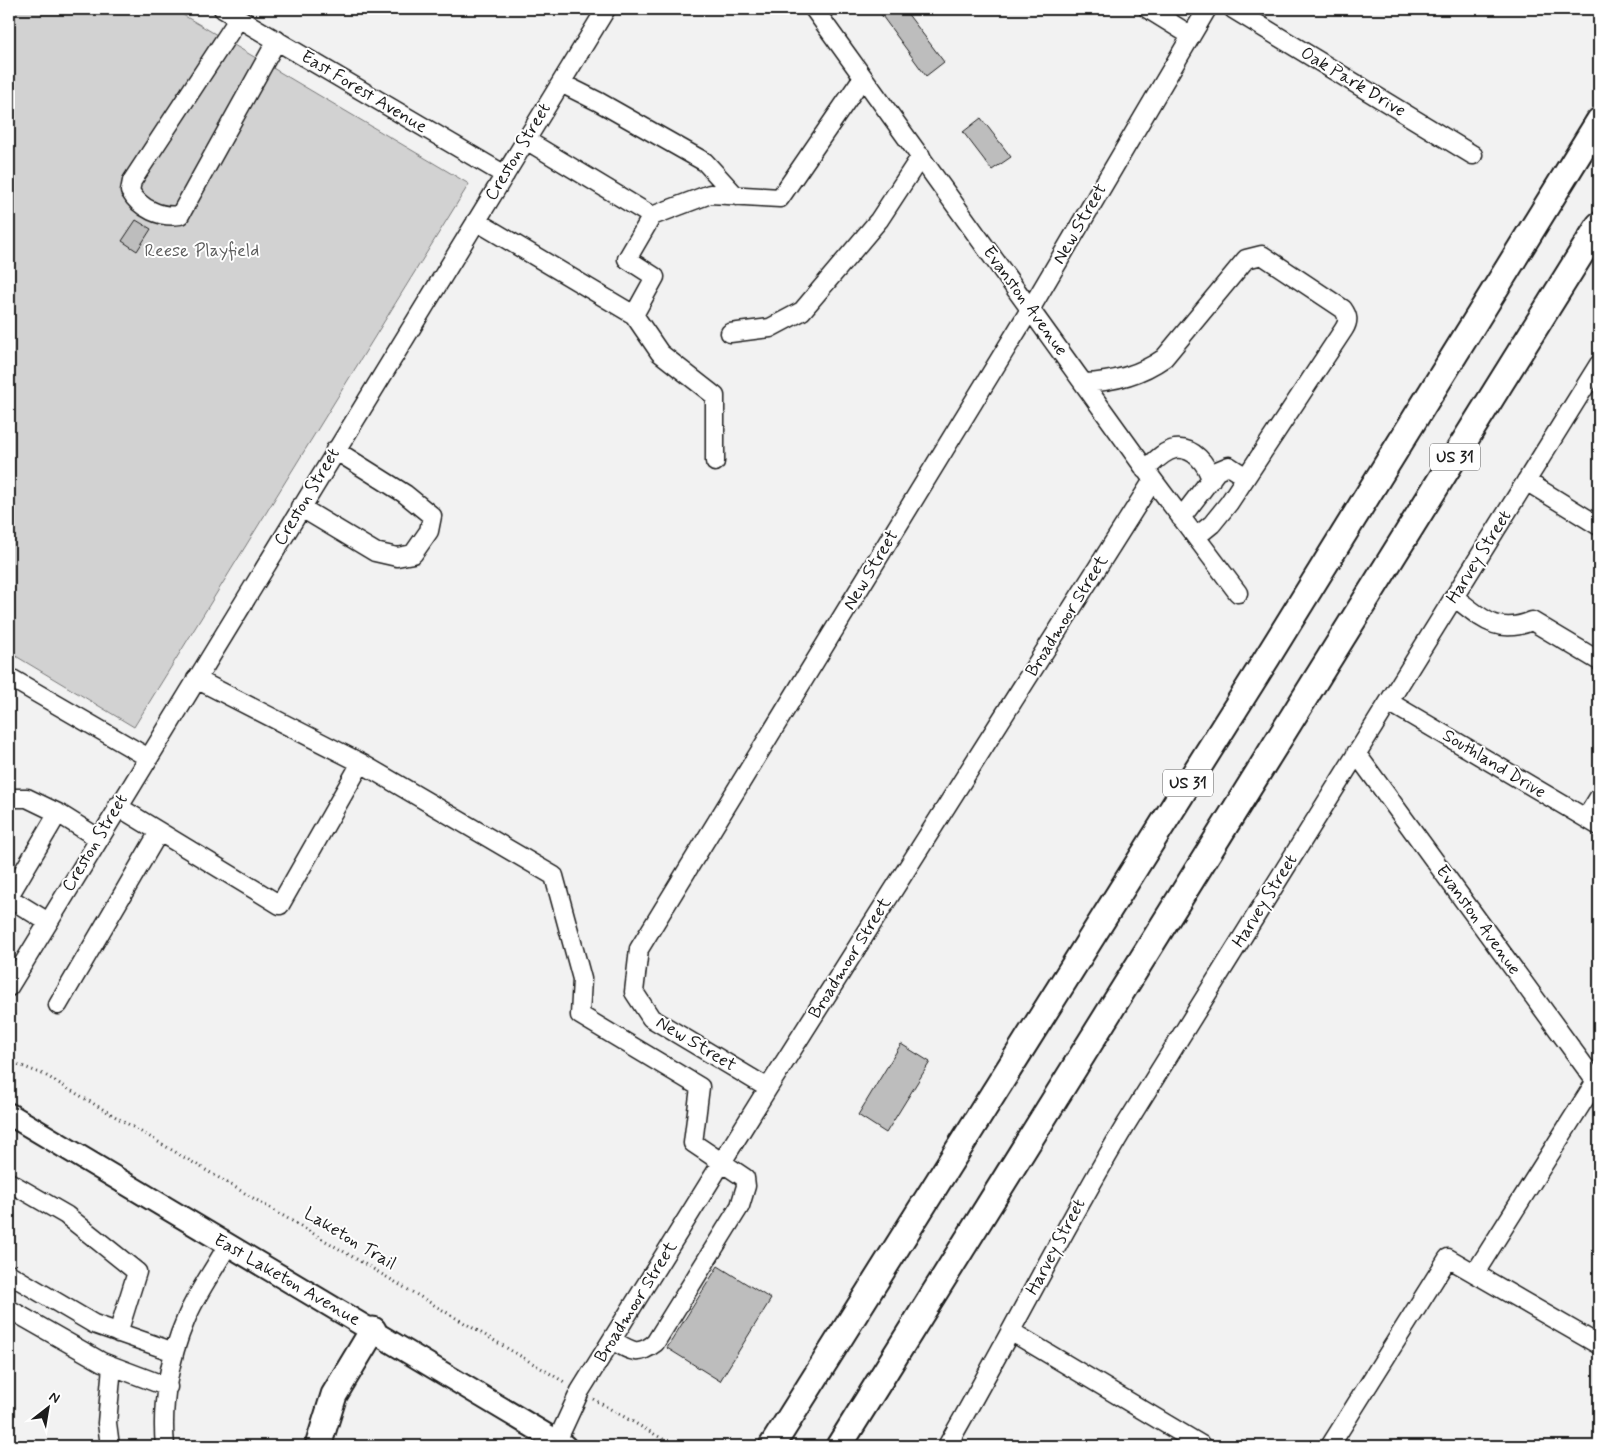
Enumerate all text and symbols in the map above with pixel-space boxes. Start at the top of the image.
street label: Oak Park Drive [1296,41,1410,123]
street label: East Forest Avenue [296,45,432,139]
street label: Creston Street [479,98,557,205]
street label: New Street [1047,179,1113,269]
park label: Reese Playfield [145,239,259,263]
street label: Evanston Avenue [977,241,1073,361]
street label: Creston Street [268,443,346,550]
road number: US 31 [1430,444,1480,471]
street label: Harvey Street [1441,506,1517,608]
street label: New Street [838,525,904,615]
street label: Broadmoor Street [1020,550,1114,681]
street label: Southland Drive [1438,724,1550,804]
road number: US 31 [1163,770,1213,796]
street label: Creston Street [56,789,134,896]
street label: Harvey Street [1227,850,1303,952]
street label: Evanston Avenue [1430,860,1526,980]
street label: Broadmoor Street [803,892,897,1023]
street label: New Street [651,1011,741,1077]
street label: Harvey Street [1021,1194,1092,1299]
street label: Laketon Trail [299,1202,401,1276]
street label: East Laketon Avenue [209,1228,365,1332]
street label: Broadmoor Street [589,1236,683,1367]
north arrow [22,1382,72,1432]
text: N [46,1388,63,1408]

